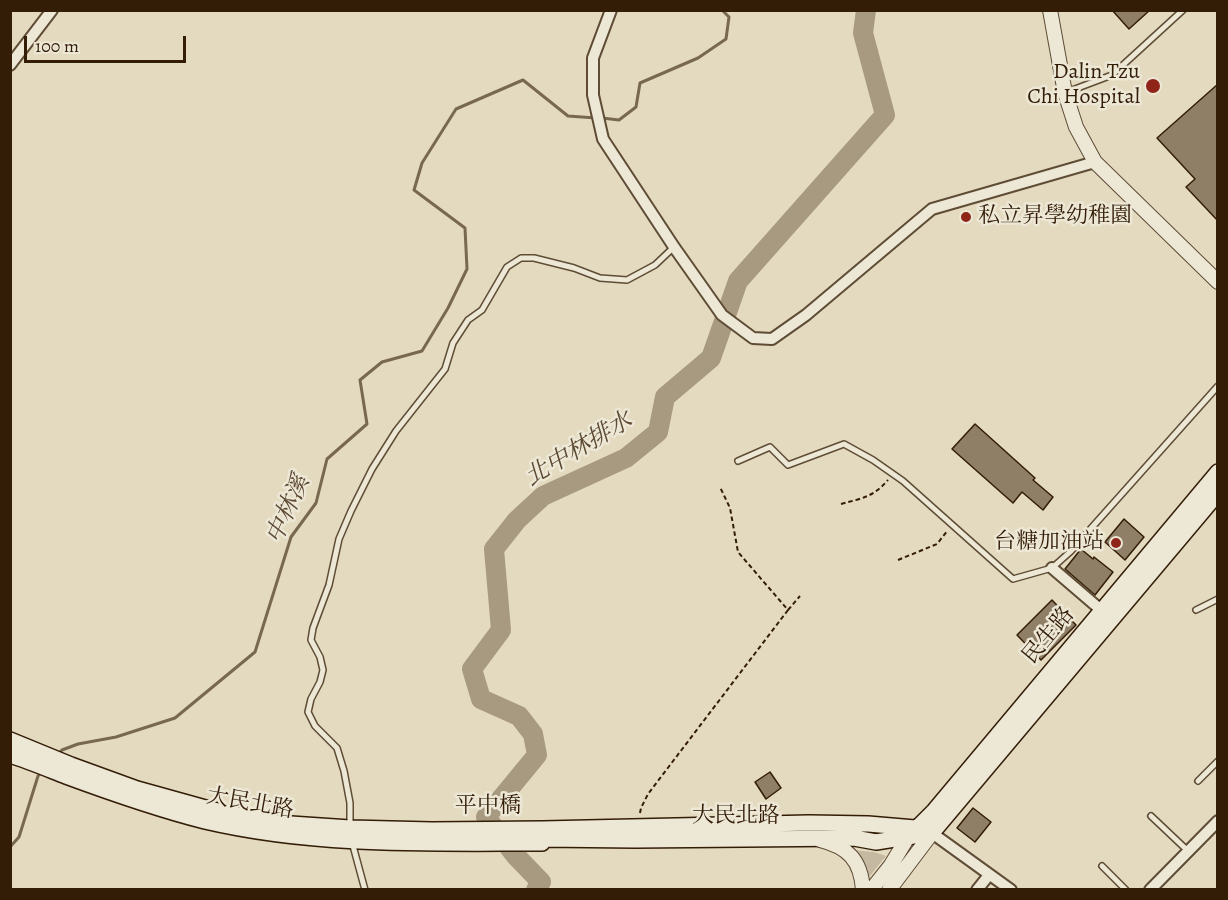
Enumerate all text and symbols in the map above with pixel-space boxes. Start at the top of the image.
scale bar [27,24,189,62]
text: 100 m [35,34,79,58]
place label: Dalin Tzu Chi Hospital [1027,60,1140,112]
marker: Dalin Tzu Chi Hospital [1144,77,1162,95]
place label: 私立昇學幼稚園 [978,204,1132,230]
marker: 私立昇學幼稚園 [959,210,973,224]
water label: 北中林排水 [520,407,638,493]
water label: 中林溪 [261,471,317,549]
place label: 台糖加油站 [994,530,1104,556]
marker: 台糖加油站 [1109,536,1123,550]
street label: 民生路 [1018,602,1080,670]
street label: 大民北路 [204,783,296,825]
street label: 平中橋 [455,794,521,820]
street label: 大民北路 [692,804,780,830]

